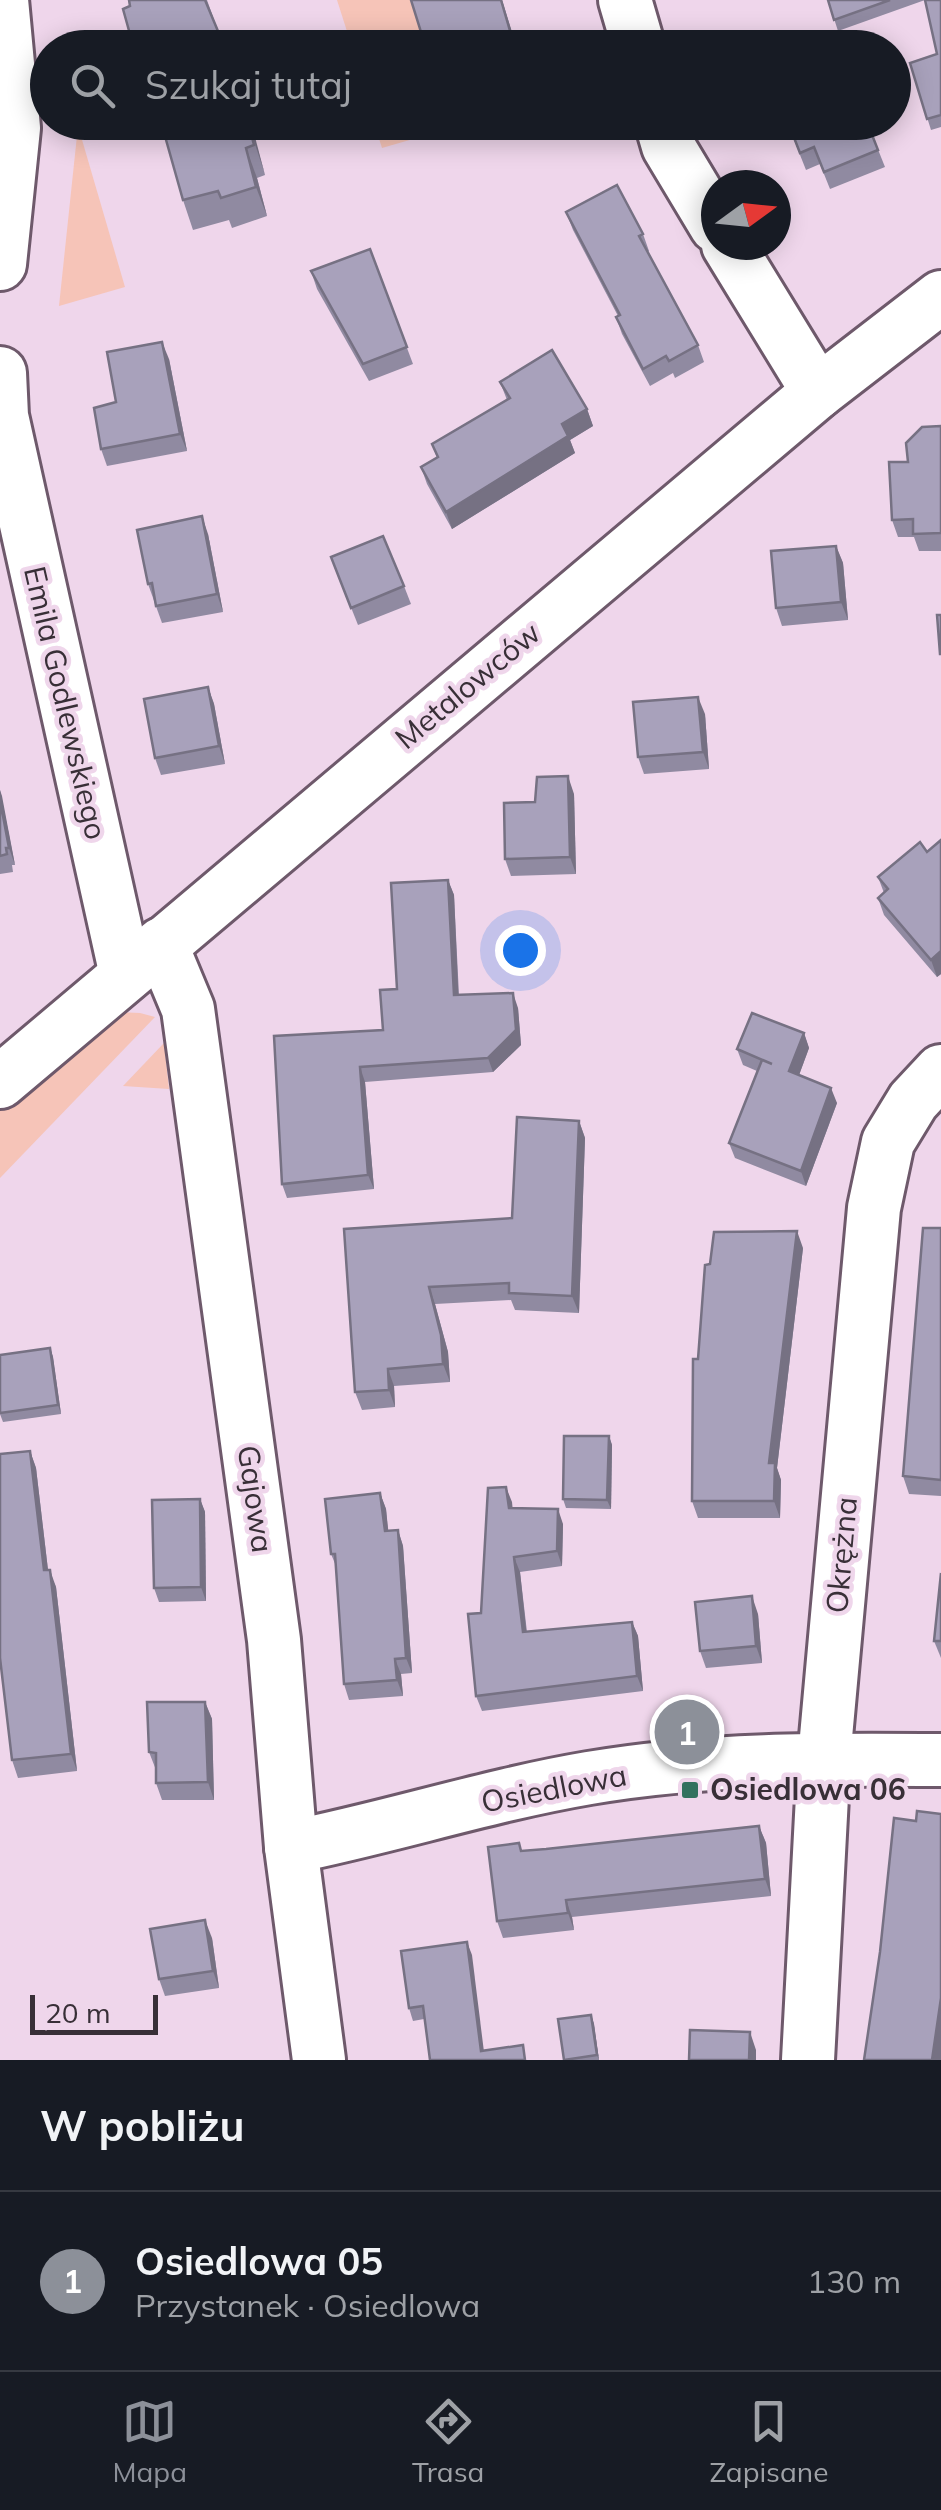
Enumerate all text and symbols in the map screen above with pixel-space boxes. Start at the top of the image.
search box [30,30,911,140]
icon: search [65,58,120,113]
text: Szukaj tutaj [145,61,352,109]
north arrow [701,170,791,260]
street label: Emila Godlewskiego [16,562,116,843]
street label: Metalowców [387,613,548,757]
your location [495,925,546,976]
street label: Gajowa [230,1443,282,1555]
street label: Okrężna [817,1495,865,1615]
pin: 1 [654,1694,720,1770]
street label: Osiedlowa [478,1755,630,1821]
place label: Osiedlowa 06 [710,1770,906,1808]
marker: Osiedlowa 06 [679,1779,701,1801]
scale bar [30,1990,158,2034]
text: 20 m [45,1995,111,2030]
text: W pobliżu [40,2099,245,2152]
text: Osiedlowa 05 [135,2237,383,2285]
text: 1 [63,2261,82,2301]
text: 130 m [807,2261,901,2301]
text: Przystanek · Osiedlowa [135,2285,480,2325]
tab: Mapa [113,2394,187,2489]
tab: Trasa [412,2394,484,2489]
tab: Zapisane [709,2394,828,2489]

